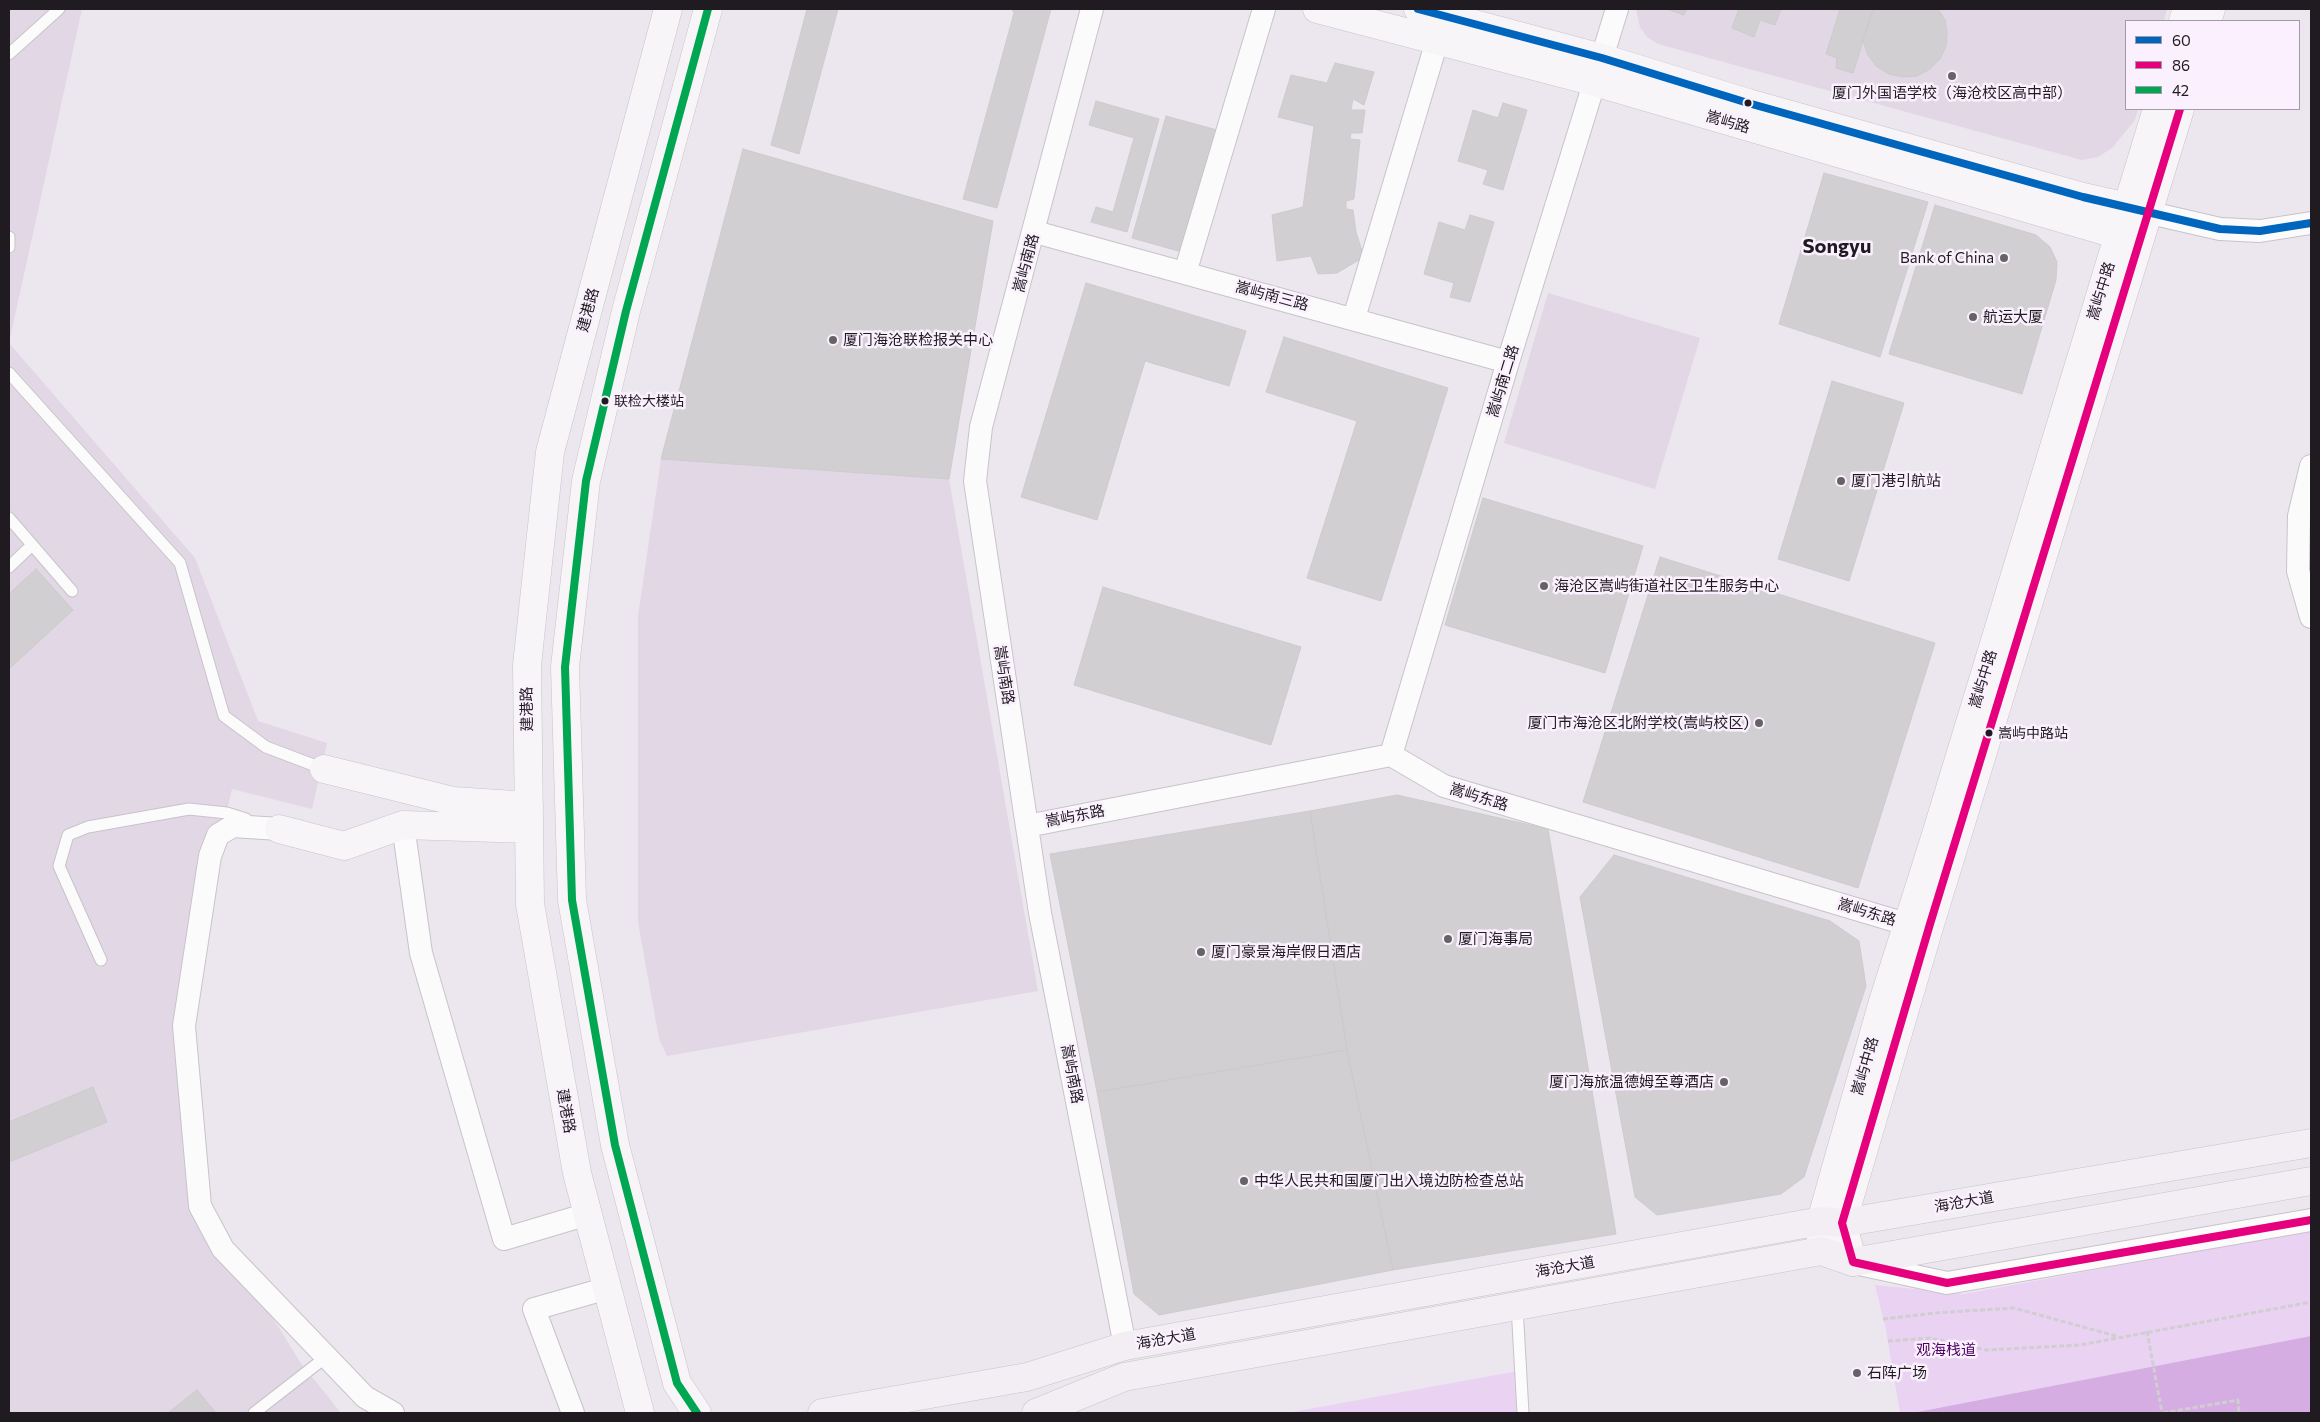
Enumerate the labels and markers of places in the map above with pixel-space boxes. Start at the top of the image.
marker: 厦门外国语学校（海沧校区高中部） [1946,70,1958,82]
place label: 厦门外国语学校（海沧校区高中部） [1832,84,2072,102]
unlabelled marker [1743,98,1753,108]
place label: Bank of China [1900,249,1994,267]
marker: Bank of China [1998,252,2010,264]
place label: 航运大厦 [1983,308,2043,326]
marker: 航运大厦 [1967,311,1979,323]
place label: 厦门海沧联检报关中心 [843,331,993,349]
marker: 厦门海沧联检报关中心 [827,334,839,346]
place label: 联检大楼站 [614,393,684,409]
marker: 联检大楼站 [600,396,610,406]
place label: 厦门港引航站 [1851,472,1941,490]
marker: 厦门港引航站 [1835,475,1847,487]
place label: 海沧区嵩屿街道社区卫生服务中心 [1554,577,1779,595]
marker: 海沧区嵩屿街道社区卫生服务中心 [1538,580,1550,592]
place label: 厦门市海沧区北附学校(嵩屿校区) [1527,714,1749,732]
marker: 厦门市海沧区北附学校(嵩屿校区) [1753,717,1765,729]
place label: 嵩屿中路站 [1998,725,2068,741]
marker: 嵩屿中路站 [1984,728,1994,738]
place label: 厦门海事局 [1458,930,1533,948]
marker: 厦门海事局 [1442,933,1454,945]
place label: 厦门豪景海岸假日酒店 [1211,943,1361,961]
marker: 厦门豪景海岸假日酒店 [1195,946,1207,958]
place label: 厦门海旅温德姆至尊酒店 [1549,1073,1714,1091]
marker: 厦门海旅温德姆至尊酒店 [1718,1076,1730,1088]
place label: 中华人民共和国厦门出入境边防检查总站 [1254,1172,1524,1190]
marker: 中华人民共和国厦门出入境边防检查总站 [1238,1175,1250,1187]
place label: 石阵广场 [1867,1364,1927,1382]
marker: 石阵广场 [1851,1367,1863,1379]

